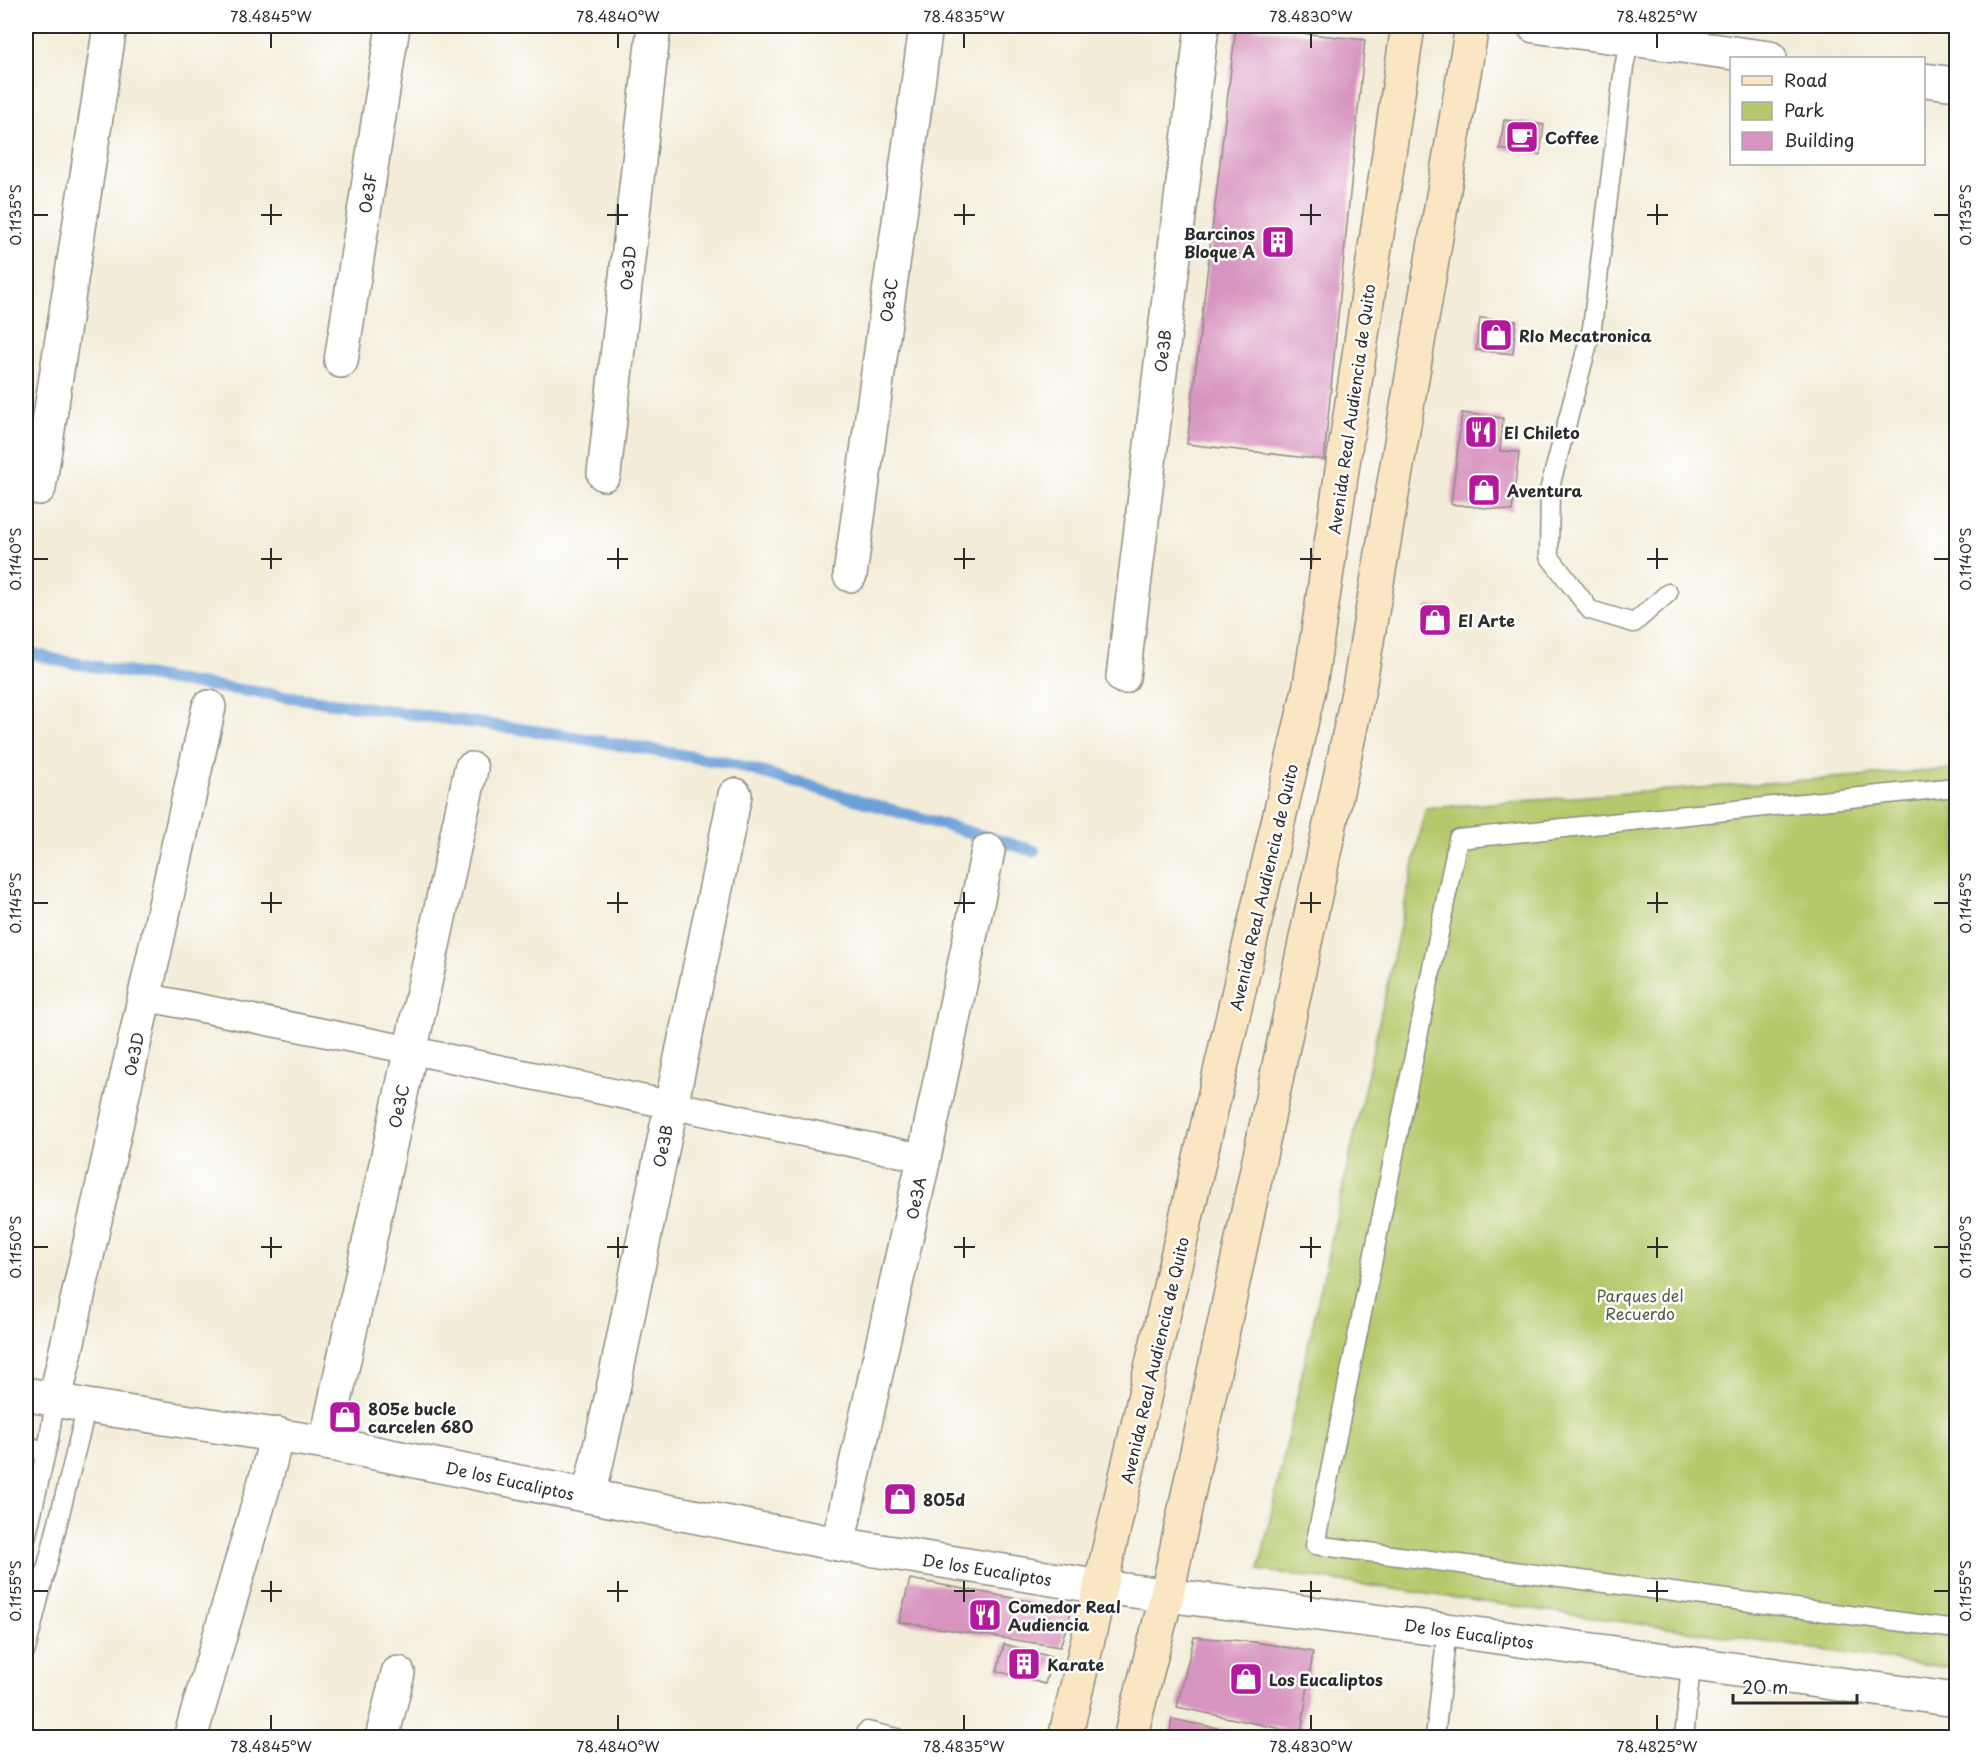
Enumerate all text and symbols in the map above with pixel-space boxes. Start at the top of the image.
text: 78.4845°W [230,4,312,27]
text: 78.4840°W [576,4,660,27]
text: 78.4835°W [923,4,1005,27]
text: 78.4830°W [1269,4,1353,27]
text: 78.4825°W [1617,4,1698,27]
legend [1730,57,1925,165]
text: Road [1784,66,1828,93]
text: Park [1784,96,1824,123]
cafe icon: Coffee [1504,119,1540,155]
place label: Coffee [1545,125,1599,149]
text: Building [1784,126,1854,153]
street label: Oe3F [352,171,382,215]
text: 0.1135°S [3,184,26,246]
text: 0.1135°S [1953,184,1976,246]
place label: Barcinos Bloque A [1184,221,1255,263]
building icon: Barcinos Bloque A [1260,224,1296,260]
street label: Oe3D [613,245,641,291]
street label: Oe3C [873,276,903,324]
street label: Avenida Real Audiencia de Quito [1322,282,1380,536]
shop icon: RIo Mecatronica [1478,317,1514,353]
place label: RIo Mecatronica [1519,323,1652,347]
street label: Oe3B [1147,328,1177,374]
restaurant icon: El Chileto [1463,414,1499,450]
place label: El Chileto [1504,420,1580,444]
shop icon: Aventura [1466,472,1502,508]
place label: Aventura [1506,478,1583,502]
text: 0.1140°S [3,527,26,591]
text: 0.1140°S [1953,527,1976,591]
shop icon: El Arte [1417,602,1453,638]
place label: El Arte [1458,608,1515,632]
street label: Avenida Real Audiencia de Quito [1223,761,1303,1013]
text: 0.1145°S [3,872,26,934]
text: 0.1145°S [1953,872,1976,934]
street label: Oe3D [117,1030,149,1078]
street label: Oe3C [382,1082,414,1130]
street label: Oe3B [646,1123,678,1169]
street label: Oe3A [899,1174,931,1221]
text: 0.1150°S [3,1215,26,1279]
text: 0.1150°S [1953,1215,1976,1279]
street label: Avenida Real Audiencia de Quito [1114,1234,1194,1486]
park label: Parques del Recuerdo [1596,1283,1684,1325]
place label: 805e bucle carcelen 680 [368,1396,473,1438]
shop icon: 805e bucle carcelen 680 [327,1399,363,1435]
street label: De los Eucaliptos [444,1455,576,1505]
shop icon: 805d [882,1481,918,1517]
place label: 805d [923,1487,965,1511]
street label: De los Eucaliptos [921,1547,1053,1591]
text: 0.1155°S [3,1560,26,1622]
text: 0.1155°S [1953,1560,1976,1622]
place label: Comedor Real Audiencia [1008,1594,1121,1636]
restaurant icon: Comedor Real Audiencia [967,1597,1003,1633]
street label: De los Eucaliptos [1403,1612,1535,1654]
building icon: Karate [1006,1646,1042,1682]
place label: Karate [1047,1652,1105,1676]
shop icon: Los Eucaliptos [1228,1661,1264,1697]
place label: Los Eucaliptos [1269,1667,1383,1691]
scale bar [1733,1667,1858,1705]
text: 20 m [1742,1673,1788,1700]
text: 78.4845°W [230,1734,312,1757]
text: 78.4840°W [576,1734,660,1757]
text: 78.4835°W [923,1734,1005,1757]
text: 78.4830°W [1269,1734,1353,1757]
text: 78.4825°W [1617,1734,1698,1757]

